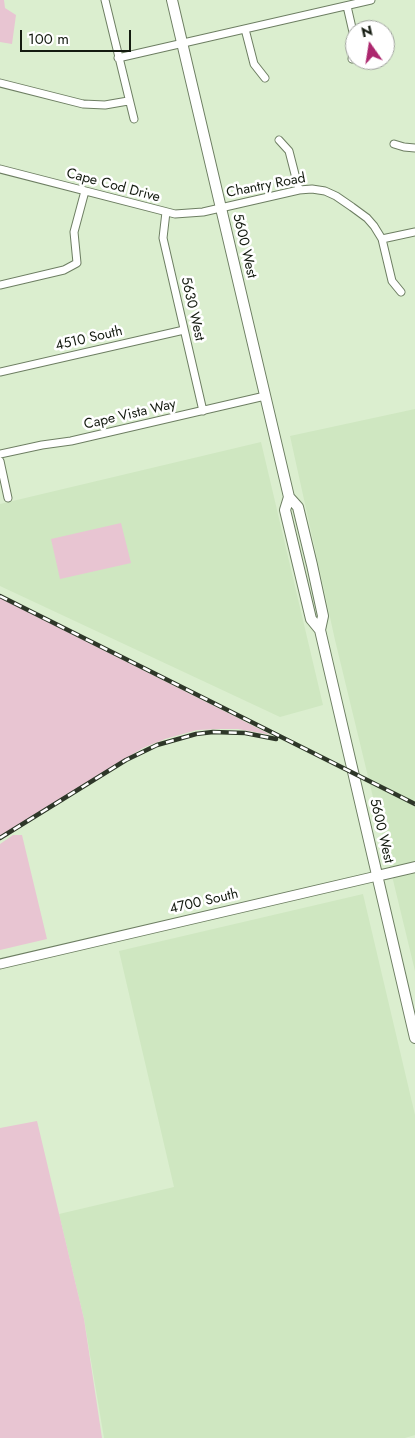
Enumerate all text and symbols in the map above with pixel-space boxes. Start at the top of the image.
scale bar [22,20,134,52]
north arrow [345,20,395,70]
text: N [359,20,375,42]
text: 100 m [28,28,69,50]
street label: Cape Cod Drive [64,165,162,207]
street label: Chantry Road [225,170,307,202]
street label: 5600 West [228,212,260,280]
street label: 5630 West [176,275,208,343]
street label: 4510 South [54,323,124,355]
street label: Cape Vista Way [82,396,178,434]
street label: 5600 West [365,797,397,865]
street label: 4700 South [168,886,240,918]

